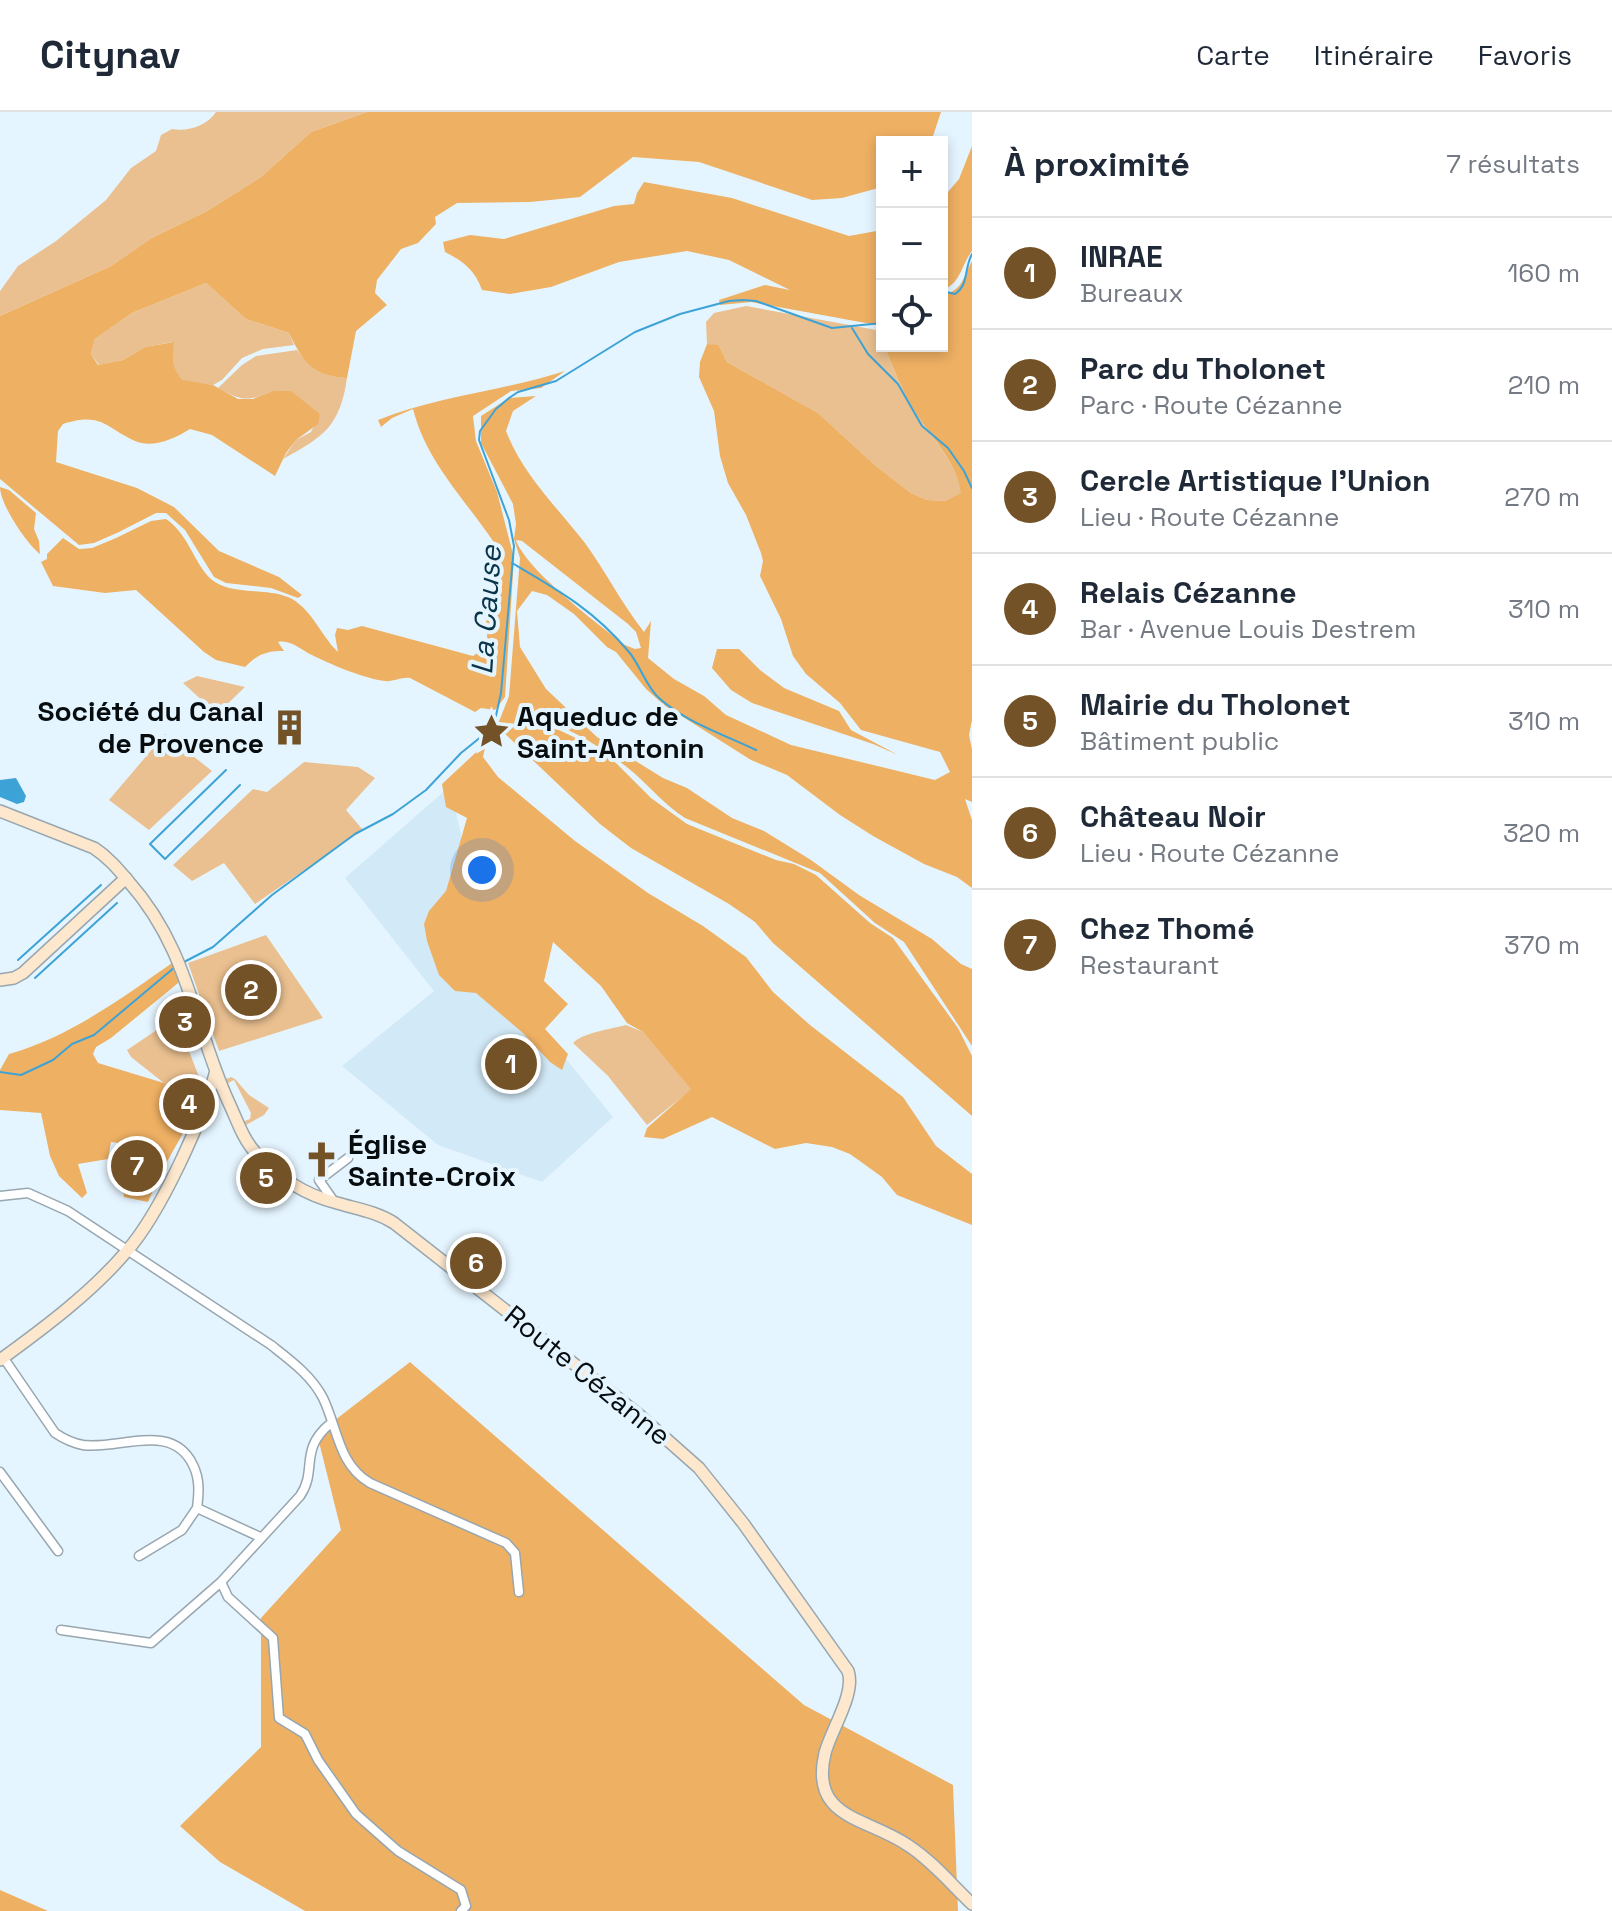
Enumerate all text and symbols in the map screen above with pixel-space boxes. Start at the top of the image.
text: Citynav [40,31,180,79]
text: Carte [1196,37,1270,73]
text: Itinéraire [1314,37,1434,73]
text: Favoris [1478,37,1572,73]
map controls [876,136,948,352]
button: + [876,136,948,208]
text: À proximité [1004,143,1190,186]
text: 7 résultats [1446,147,1580,181]
button: − [876,208,948,280]
text: INRAE [1080,237,1163,276]
text: 1 [1024,256,1036,290]
text: 160 m [1508,256,1580,290]
text: Bureaux [1080,276,1184,310]
button: locate [876,280,948,352]
text: Parc du Tholonet [1080,349,1326,388]
text: 2 [1022,368,1038,402]
text: 210 m [1508,368,1580,402]
text: Parc · Route Cézanne [1080,388,1343,422]
text: Cercle Artistique l'Union [1080,461,1431,500]
text: 3 [1022,480,1038,514]
text: 270 m [1504,480,1580,514]
text: Lieu · Route Cézanne [1080,500,1339,534]
water label: La Cause [462,543,510,676]
text: Relais Cézanne [1080,573,1296,612]
text: 4 [1022,592,1038,626]
text: 310 m [1508,592,1580,626]
text: Bar · Avenue Louis Destrem [1080,612,1416,646]
text: Mairie du Tholonet [1080,685,1351,724]
place label: Société du Canal de Provence [37,693,264,761]
place label: Aqueduc de Saint-Antonin [517,698,705,766]
text: 5 [1022,704,1038,738]
text: 310 m [1508,704,1580,738]
building icon: Société du Canal de Provence [271,708,309,746]
place icon: Aqueduc de Saint-Antonin [472,713,510,751]
text: Bâtiment public [1080,724,1279,758]
text: Château Noir [1080,797,1266,836]
text: 6 [1022,816,1038,850]
text: 320 m [1503,816,1580,850]
text: Lieu · Route Cézanne [1080,836,1339,870]
your location [462,850,502,890]
text: Chez Thomé [1080,909,1255,948]
text: 7 [1023,928,1037,962]
text: 370 m [1504,928,1580,962]
text: Restaurant [1080,948,1219,982]
pin: 2 [225,960,277,1020]
pin: 3 [159,992,211,1052]
pin: 1 [485,1034,537,1094]
pin: 4 [163,1074,215,1134]
place label: Église Sainte-Croix [348,1126,516,1194]
pin: 7 [111,1136,163,1196]
church icon: Église Sainte-Croix [303,1141,341,1179]
pin: 5 [240,1148,292,1208]
pin: 6 [450,1233,502,1293]
street label: Route Cézanne [497,1297,679,1453]

